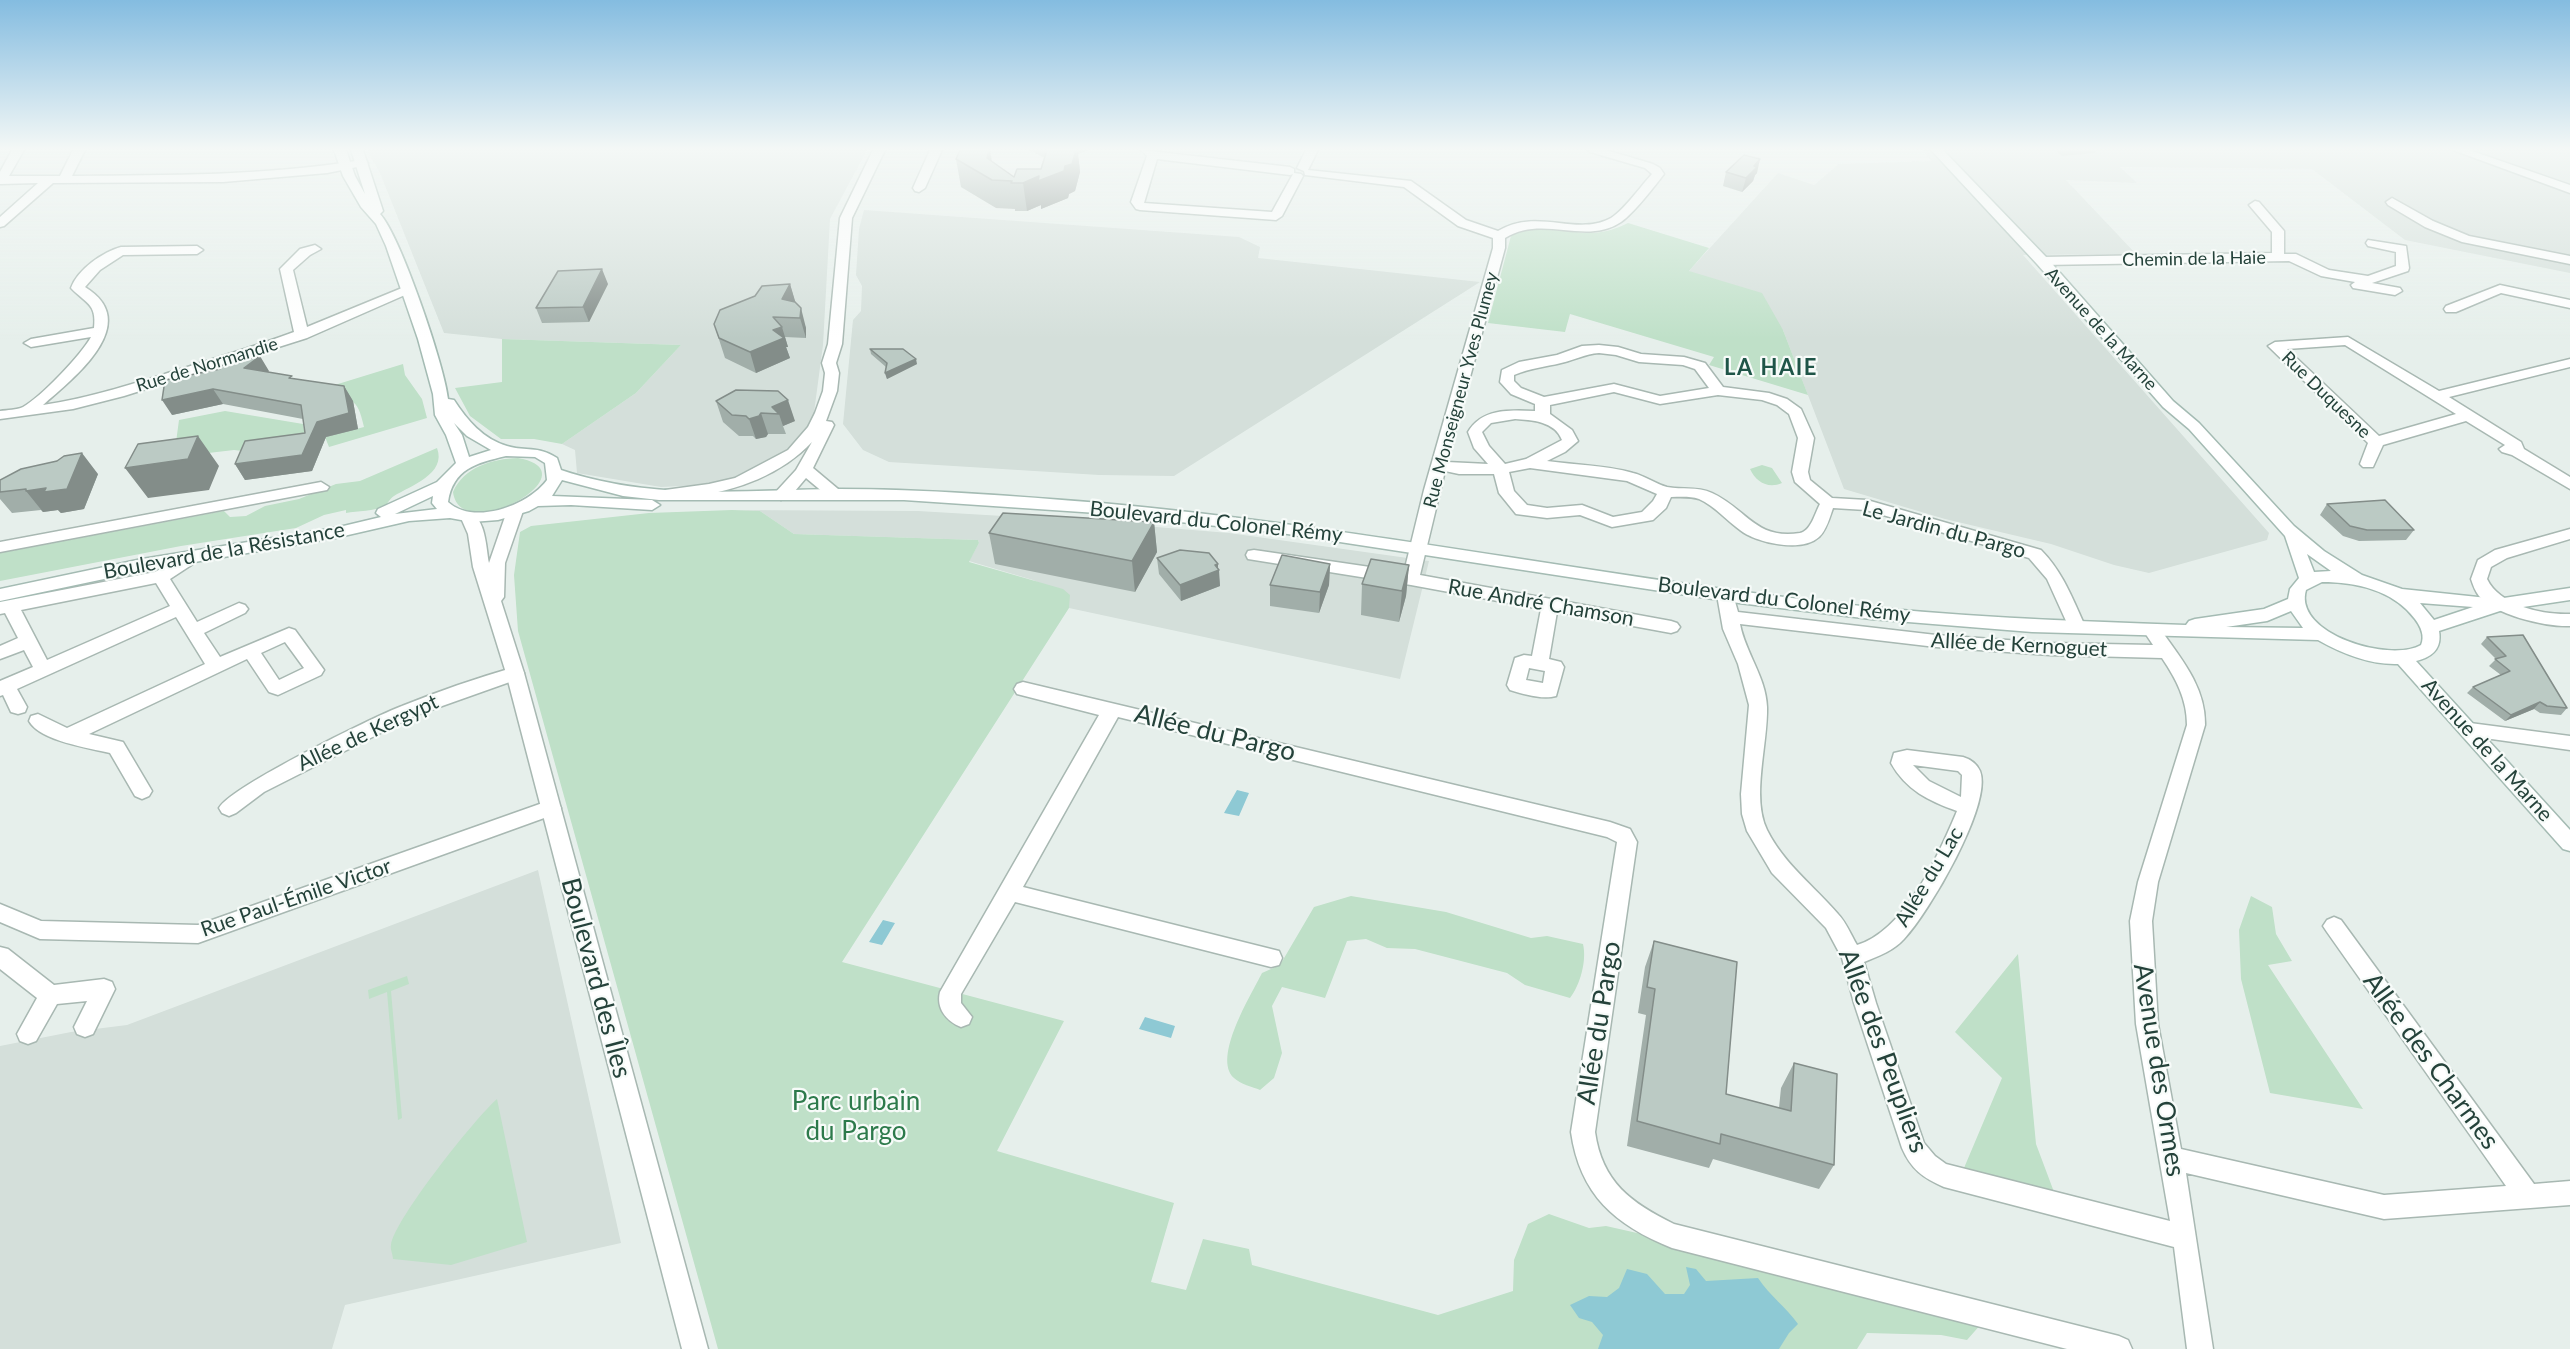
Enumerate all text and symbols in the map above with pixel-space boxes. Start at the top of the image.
street label: Chemin de la Haie [2122,247,2266,271]
street label: Avenue de la Marne [2040,263,2162,395]
street label: Rue Monseigneur Yves Plumey [1419,270,1503,510]
street label: Rue de Normandie [133,333,281,397]
street label: Rue Duquesne [2277,347,2375,443]
district label: LA HAIE [1724,355,1818,381]
street label: Boulevard du Colonel Rémy [1088,496,1344,548]
street label: Le Jardin du Pargo [1860,496,2028,564]
street label: Boulevard de la Résistance [101,517,347,585]
street label: Boulevard du Colonel Rémy [1656,572,1912,628]
street label: Rue André Chamson [1446,574,1636,632]
street label: Allée de Kernoguet [1930,628,2108,662]
street label: Avenue de la Marne [2416,673,2558,827]
street label: Allée de Kergypt [294,689,442,777]
street label: Allée du Pargo [1131,698,1299,768]
street label: Allée du Lac [1889,823,1969,931]
street label: Rue Paul-Émile Victor [197,854,395,942]
street label: Boulevard des Îles [554,874,638,1082]
street label: Allée du Pargo [1571,939,1627,1107]
street label: Allée des Peupliers [1832,945,1934,1157]
street label: Avenue des Ormes [2127,961,2191,1179]
street label: Allée des Charmes [2356,967,2506,1155]
park label: Parc urbain du Pargo [792,1086,920,1148]

